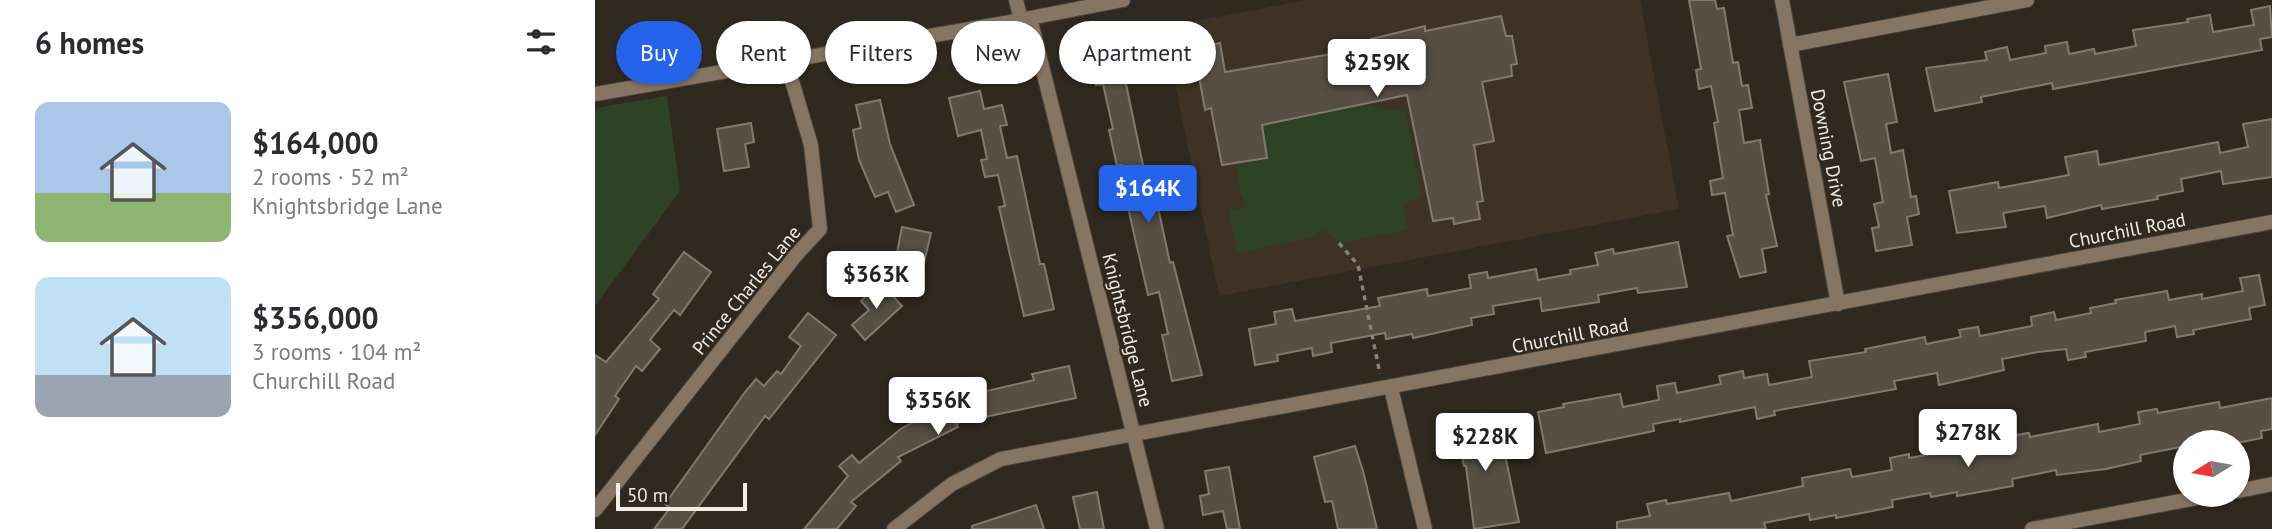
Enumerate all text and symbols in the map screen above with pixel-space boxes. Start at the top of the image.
chip: Buy [616,21,702,84]
chip: Rent [716,21,811,84]
chip: Filters [825,21,937,84]
chip: New [951,21,1045,84]
chip: Apartment [1059,21,1216,84]
text: 6 homes [35,23,144,62]
icon: filters [522,23,560,61]
pin: $259K [1328,40,1426,99]
text: $259K [1344,47,1410,76]
street label: Downing Drive [1806,87,1852,209]
text: $164,000 [252,123,379,162]
icon: home [91,130,175,214]
text: 2 rooms · 52 m² [252,162,409,191]
pin: $164K [1099,166,1197,225]
text: $164K [1115,173,1181,202]
text: Knightsbridge Lane [252,191,443,220]
street label: Churchill Road [2067,207,2187,253]
street label: Prince Charles Lane [687,221,805,359]
street label: Knightsbridge Lane [1097,251,1159,409]
pin: $363K [827,252,925,311]
text: $363K [843,259,909,288]
text: $356,000 [252,298,379,337]
icon: home [91,305,175,389]
street label: Churchill Road [1510,312,1630,358]
text: 3 rooms · 104 m² [252,337,421,366]
text: Churchill Road [252,366,395,395]
pin: $356K [889,378,987,437]
text: $356K [905,385,971,414]
pin: $278K [1919,410,2017,469]
pin: $228K [1436,414,1534,473]
text: $278K [1935,417,2001,446]
text: $228K [1452,421,1518,450]
north arrow [2173,430,2251,508]
map controls [2173,430,2250,507]
scale bar [616,480,747,512]
text: 50 m [627,483,668,507]

